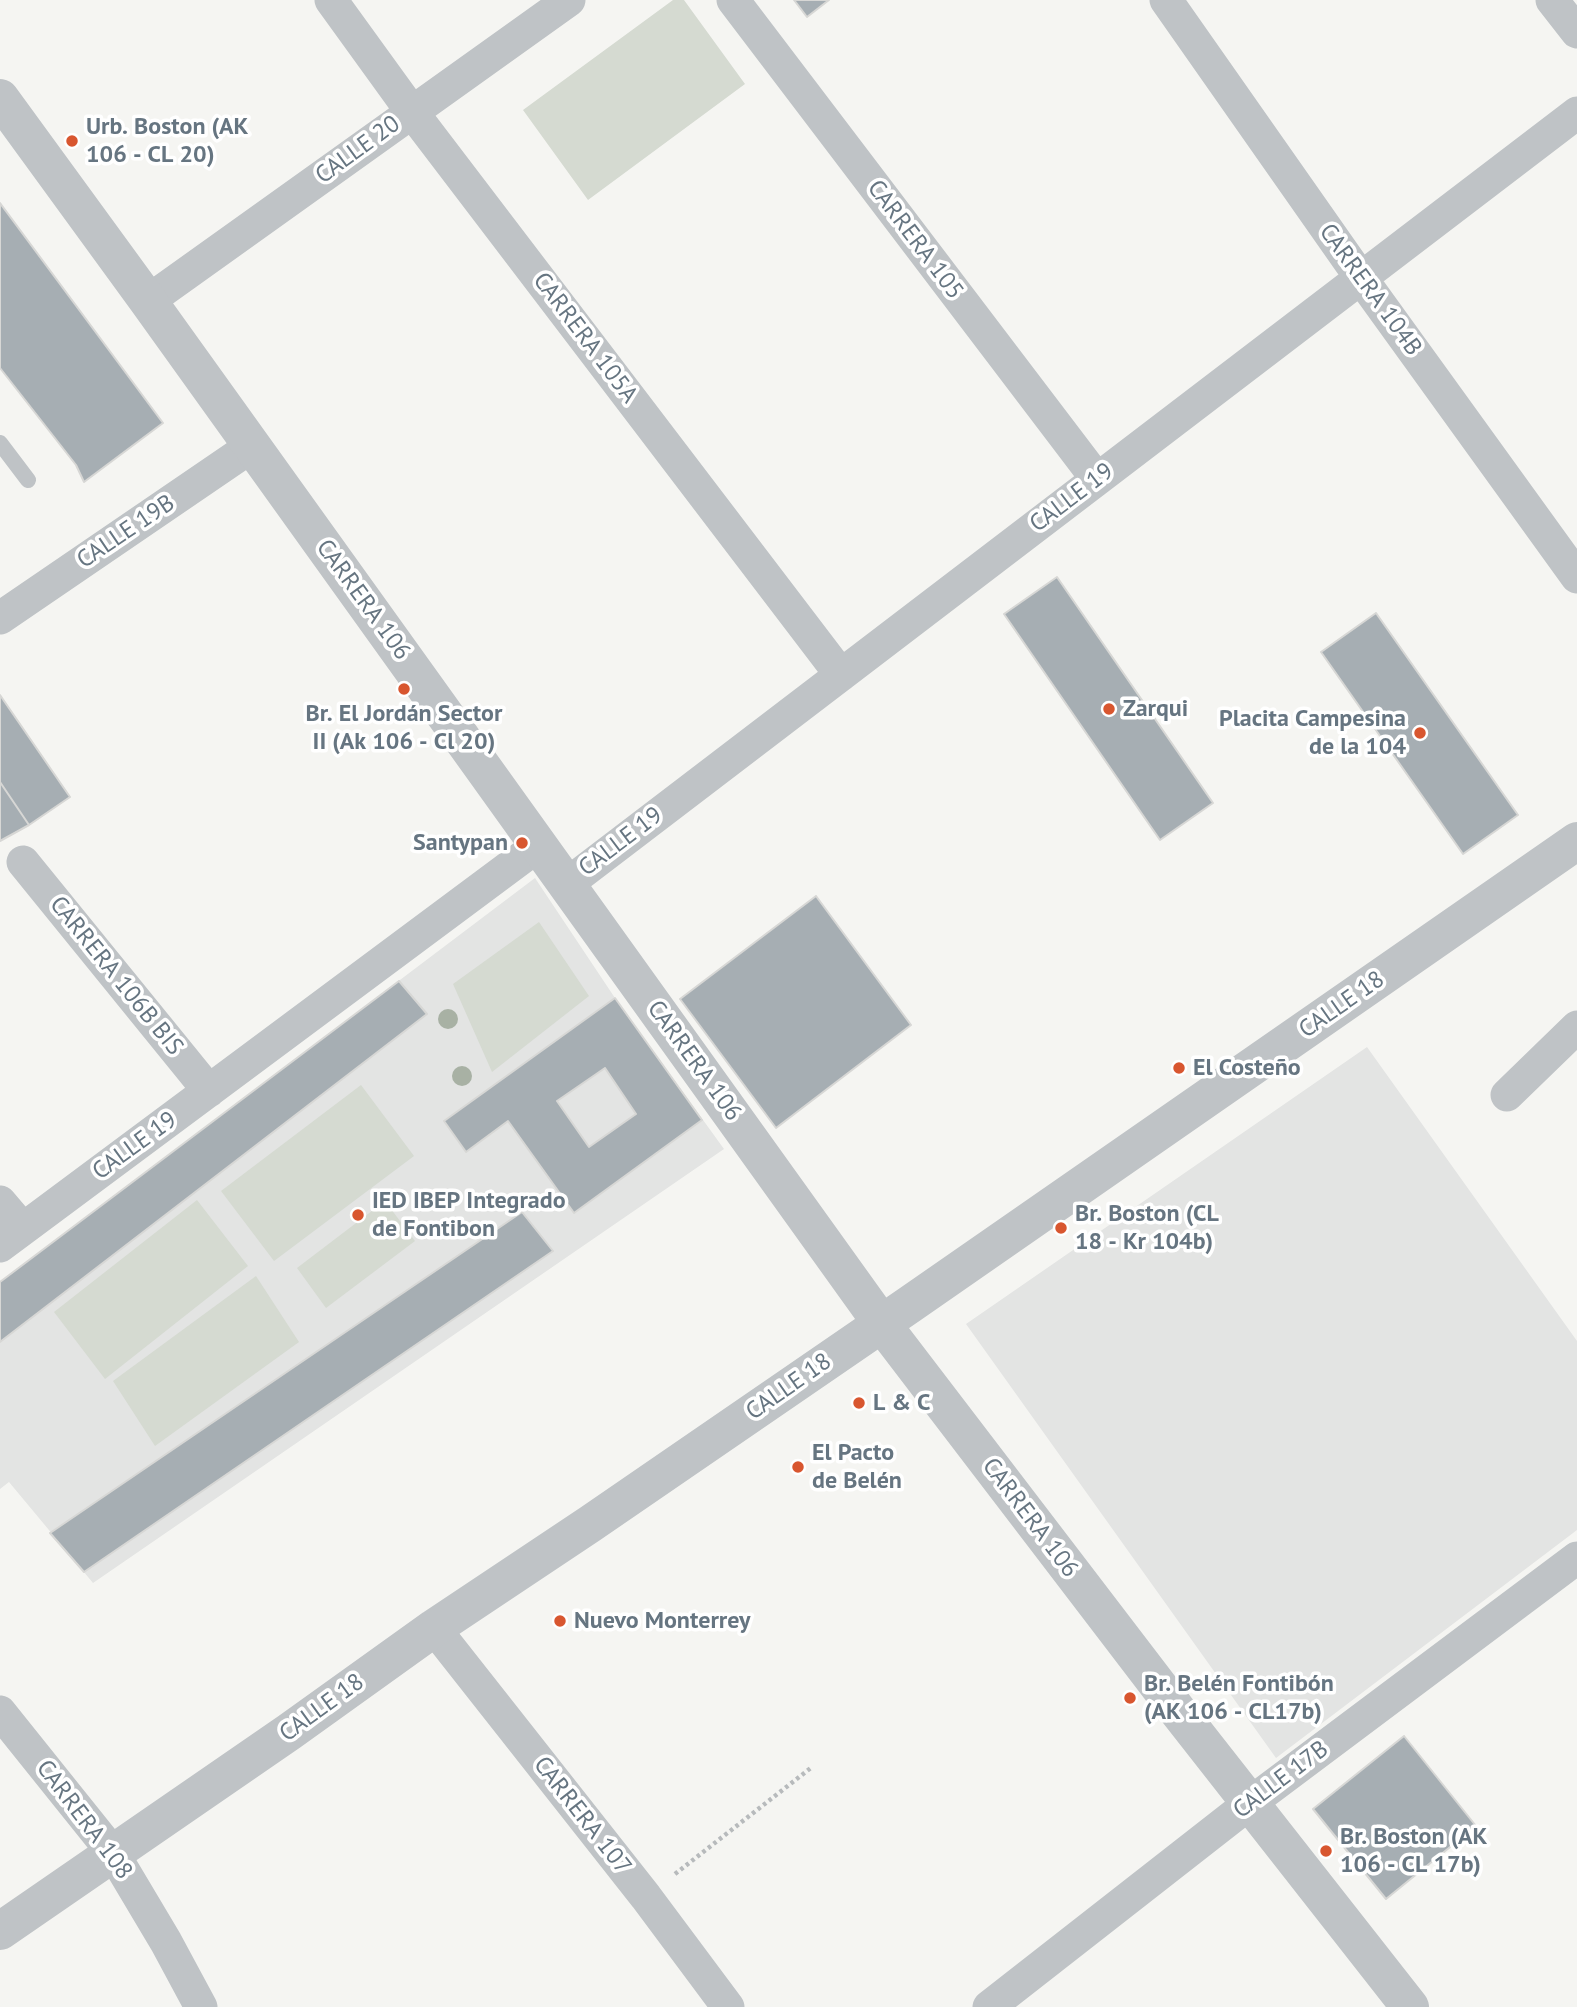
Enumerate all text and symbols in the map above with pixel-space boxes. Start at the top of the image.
street label: CALLE 20 [310,110,406,190]
place label: Urb. Boston (AK 106 - CL 20) [86,113,248,169]
marker: Urb. Boston (AK 106 - CL 20) [64,133,80,149]
street label: CARRERA 105 [861,175,969,305]
street label: CARRERA 104B [1313,218,1427,362]
street label: CARRERA 105A [527,267,643,409]
street label: CALLE 19 [1024,457,1120,539]
street label: CALLE 19B [72,489,180,575]
street label: CARRERA 106 [310,534,416,666]
marker: Br. El Jordán Sector II (Ak 106 - Cl 20) [396,681,412,697]
place label: Zarqui [1123,695,1188,723]
place label: Br. El Jordán Sector II (Ak 106 - Cl 20) [306,700,502,756]
marker: Zarqui [1101,701,1117,717]
place label: Placita Campesina de la 104 [1219,705,1406,761]
marker: Placita Campesina de la 104 [1412,725,1428,741]
street label: CALLE 19 [573,801,669,883]
place label: Santypan [413,829,508,857]
marker: Santypan [514,835,530,851]
street label: CARRERA 106B BIS [43,891,189,1061]
street label: CALLE 18 [1294,965,1390,1045]
street label: CARRERA 106 [641,995,747,1127]
place label: El Costeño [1193,1054,1301,1082]
marker: El Costeño [1171,1060,1187,1076]
street label: CALLE 19 [87,1106,183,1186]
place label: IED IBEP Integrado de Fontibon [372,1187,566,1243]
place label: Br. Boston (CL 18 - Kr 104b) [1075,1200,1219,1256]
marker: IED IBEP Integrado de Fontibon [350,1207,366,1223]
marker: Br. Boston (CL 18 - Kr 104b) [1053,1220,1069,1236]
street label: CALLE 18 [741,1347,837,1427]
place label: L & C [873,1389,930,1417]
marker: L & C [851,1395,867,1411]
place label: El Pacto de Belén [812,1439,902,1495]
street label: CARRERA 106 [976,1453,1084,1583]
marker: El Pacto de Belén [790,1459,806,1475]
place label: Nuevo Monterrey [574,1607,751,1635]
marker: Nuevo Monterrey [552,1613,568,1629]
street label: CALLE 18 [274,1668,370,1748]
place label: Br. Belén Fontibón (AK 106 - CL17b) [1144,1670,1334,1726]
marker: Br. Belén Fontibón (AK 106 - CL17b) [1122,1690,1138,1706]
street label: CALLE 17B [1228,1735,1334,1825]
street label: CARRERA 107 [527,1751,637,1881]
street label: CARRERA 108 [30,1755,138,1885]
place label: Br. Boston (AK 106 - CL 17b) [1340,1823,1487,1879]
marker: Br. Boston (AK 106 - CL 17b) [1318,1843,1334,1859]

